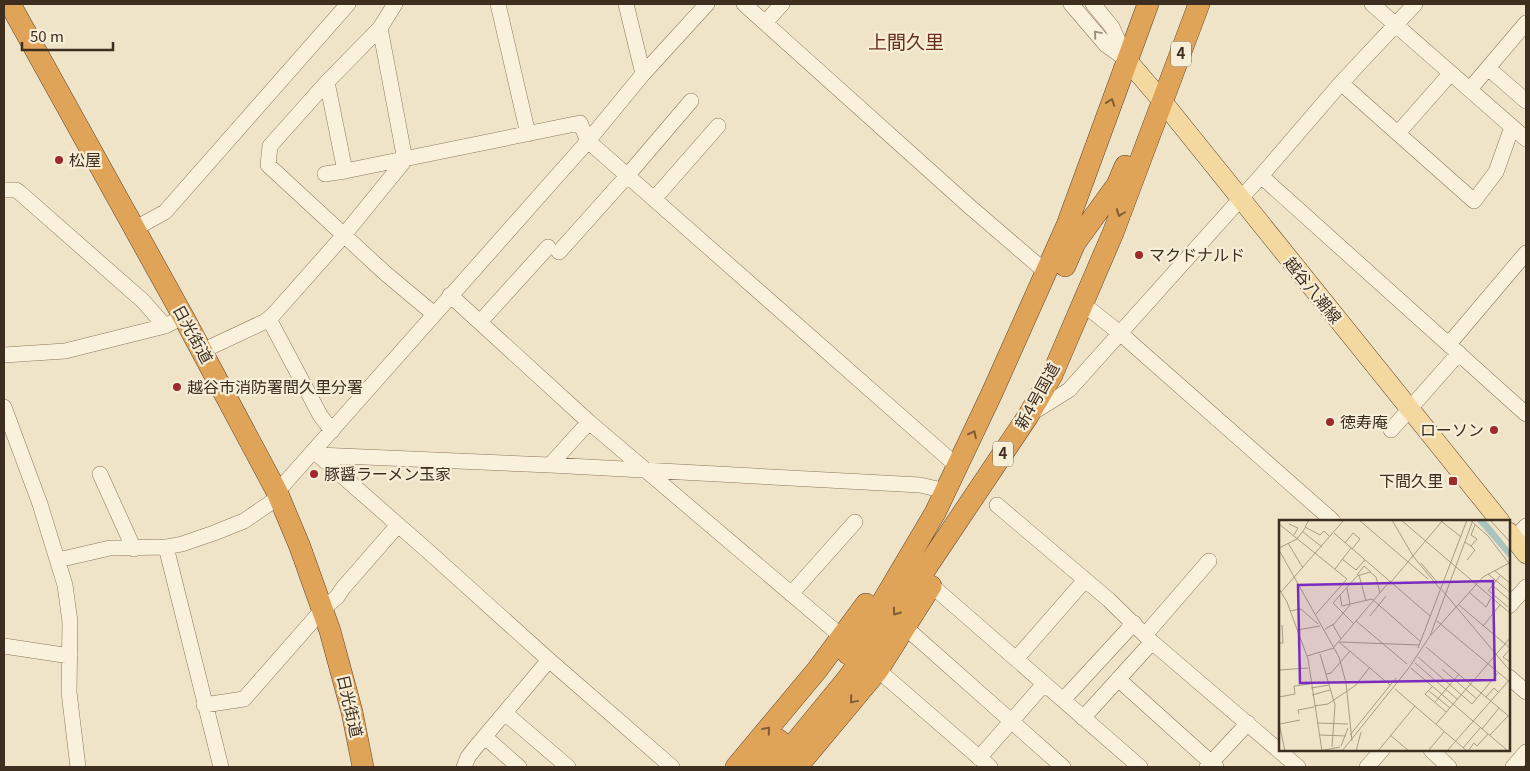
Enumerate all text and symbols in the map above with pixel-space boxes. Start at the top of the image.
scale bar [22,20,114,52]
text: 50 m [30,25,64,46]
district label: 上間久里 [868,27,944,54]
one-way arrow [1093,31,1102,40]
road number: 4 [1171,42,1191,66]
one-way arrow [1105,99,1115,107]
place label: 松屋 [69,147,101,171]
marker: 松屋 [53,154,65,166]
one-way arrow [1116,208,1126,216]
place label: マクドナルド [1149,242,1245,266]
marker: マクドナルド [1133,249,1145,261]
street label: 越谷八潮線 [1279,251,1348,328]
street label: 日光街道 [168,300,220,367]
street label: 新4号国道 [1008,358,1064,433]
place label: 越谷市消防署間久里分署 [187,374,363,398]
marker: 越谷市消防署間久里分署 [171,381,183,393]
place label: 徳寿庵 [1340,409,1388,433]
marker: 徳寿庵 [1324,416,1336,428]
place label: ローソン [1420,417,1484,441]
marker: ローソン [1488,424,1500,436]
one-way arrow [967,430,977,439]
road number: 4 [993,442,1013,466]
place label: 豚醤ラーメン玉家 [324,461,451,485]
marker: 豚醤ラーメン玉家 [308,468,320,480]
place label: 下間久里 [1379,468,1443,492]
marker: 下間久里 [1447,475,1459,487]
inset map [1279,520,1510,751]
one-way arrow [893,606,902,616]
street label: 日光街道 [332,672,370,740]
one-way arrow [850,694,859,703]
one-way arrow [761,726,770,735]

